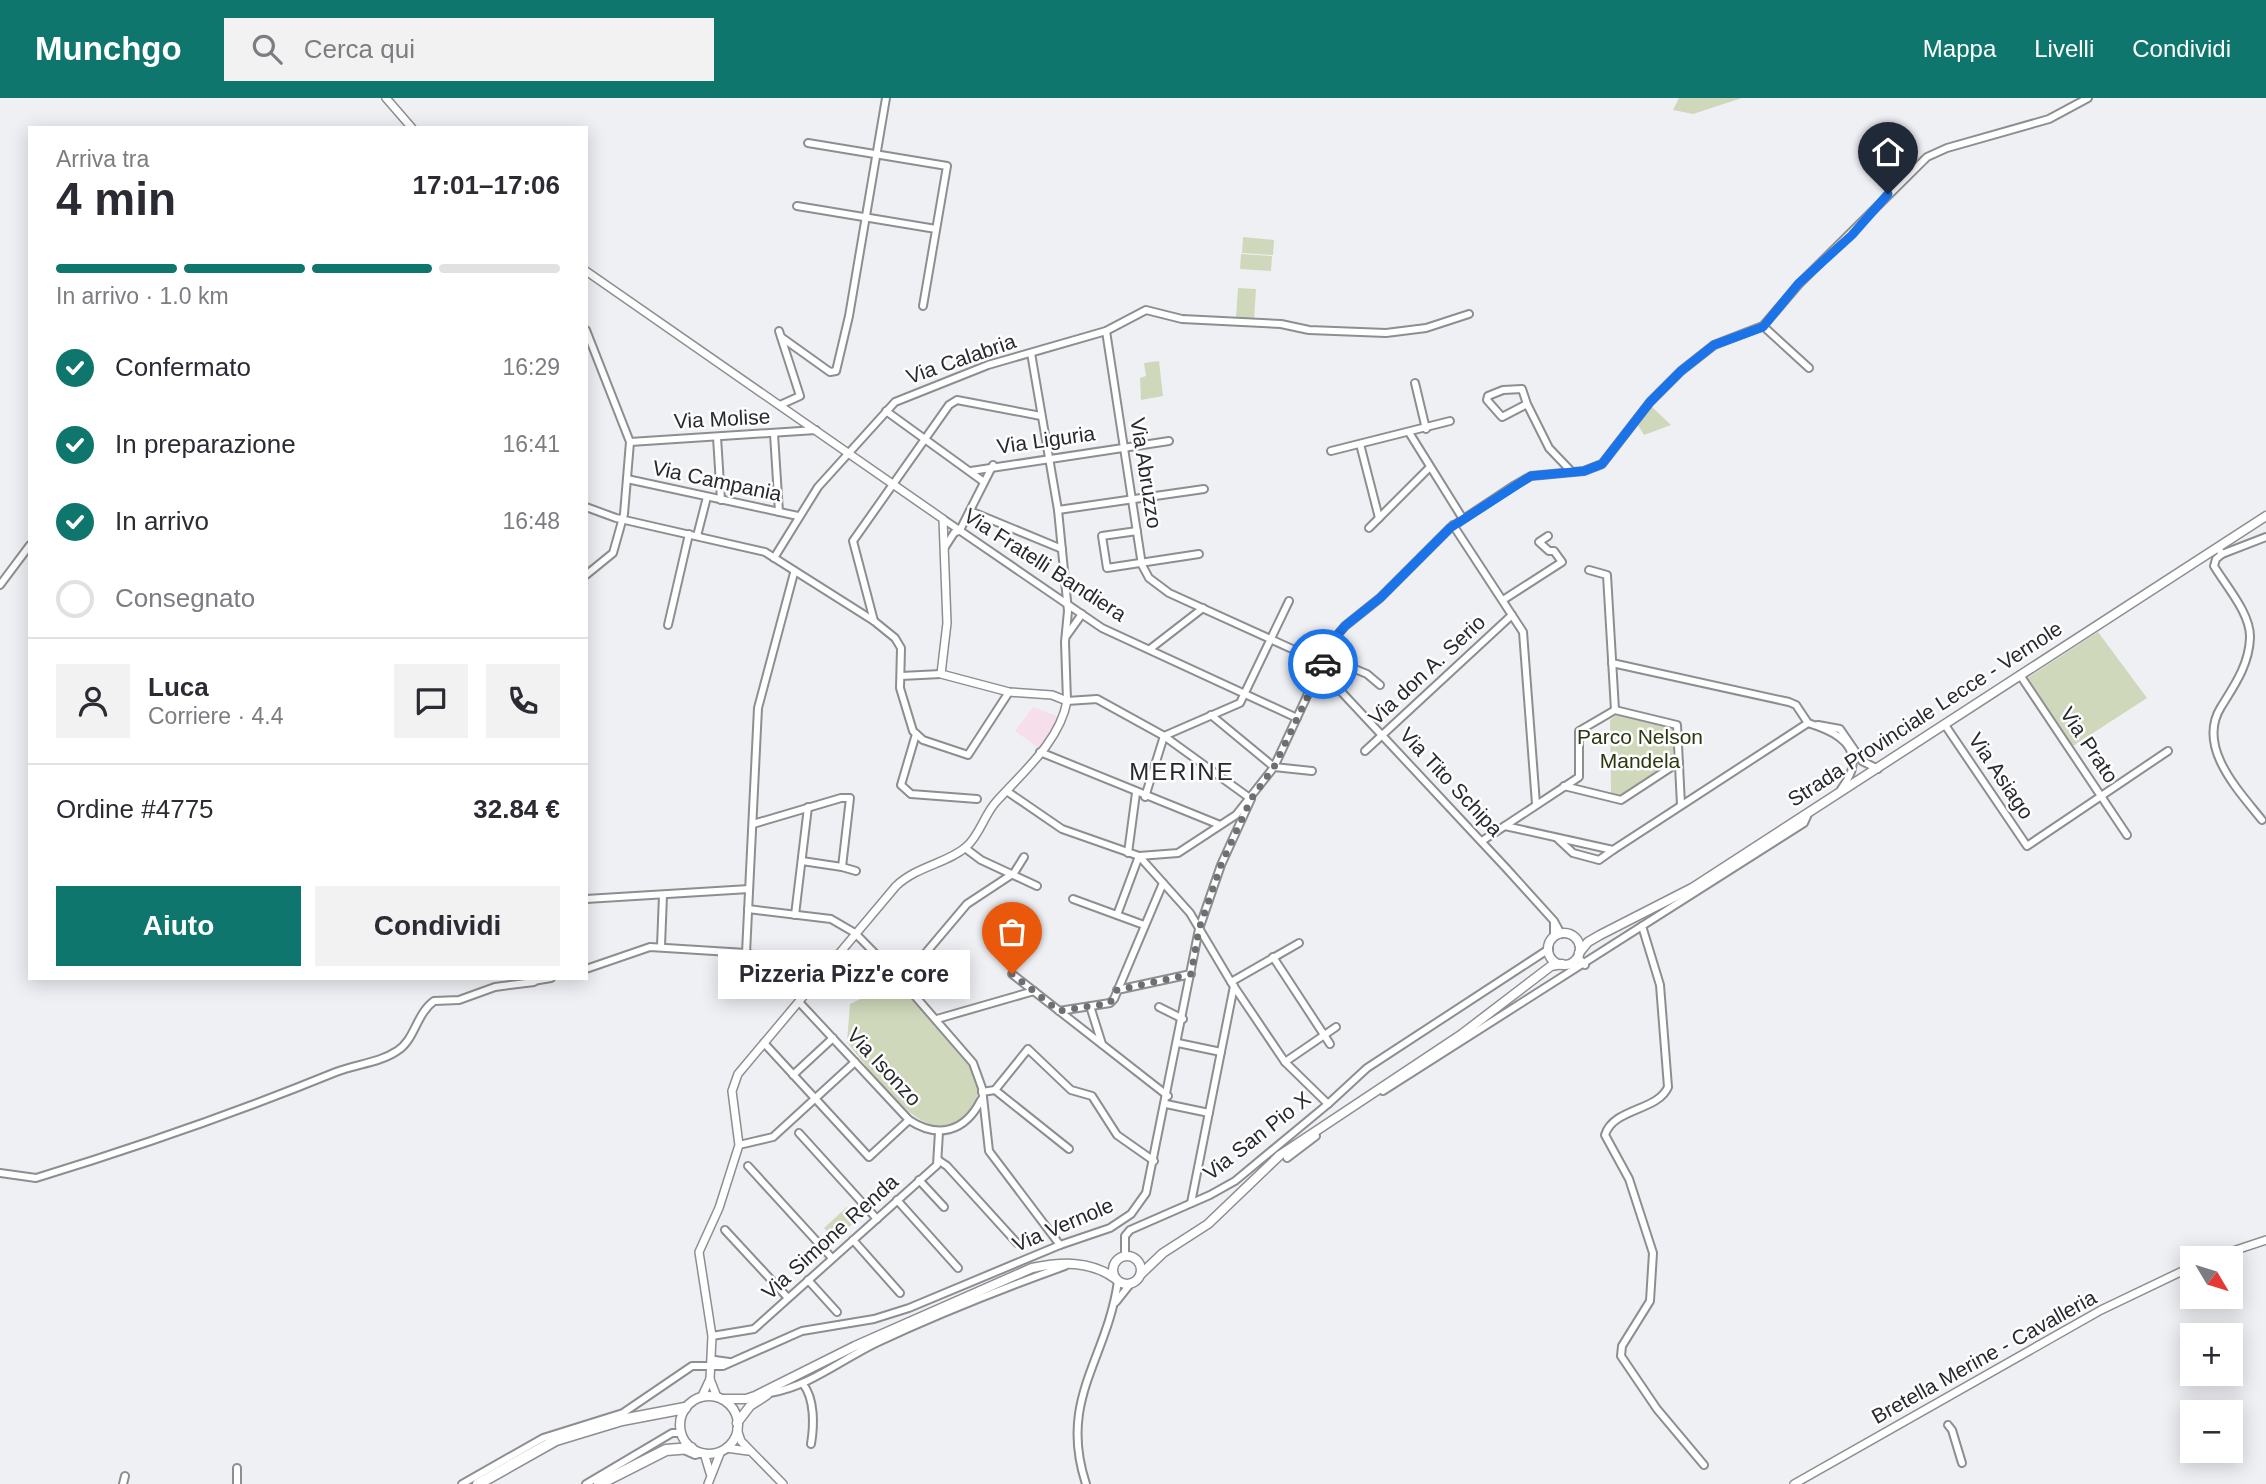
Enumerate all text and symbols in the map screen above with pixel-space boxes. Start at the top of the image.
search box [224,18,714,81]
text: Munchgo [35,30,182,67]
icon: search [248,30,286,68]
text: Cerca qui [304,34,415,64]
text: Mappa [1923,35,1996,62]
text: Livelli [2034,35,2094,62]
text: Condividi [2132,35,2231,62]
pin [1858,122,1918,194]
icon: home [1869,133,1907,171]
text: Arriva tra [56,146,149,172]
text: 17:01–17:06 [413,170,560,200]
text: 4 min [56,173,176,225]
text: In arrivo · 1.0 km [56,283,229,309]
street label: Via Calabria [903,329,1019,388]
icon: check [56,349,94,387]
text: Confermato [115,352,251,382]
text: 16:29 [502,354,560,380]
street label: Via Molise [673,404,771,433]
street label: Via Abruzzo [1126,416,1167,530]
street label: Via Liguria [995,421,1097,458]
icon: check [56,426,94,464]
text: In preparazione [115,429,296,459]
text: 16:41 [502,431,560,457]
street label: Via Campania [650,456,784,505]
icon: check [56,503,94,541]
street label: Via Fratelli Bandiera [960,504,1131,626]
text: In arrivo [115,506,209,536]
text: 16:48 [502,508,560,534]
text: Consegnato [115,583,255,613]
street label: Via don A. Serio [1364,610,1489,729]
street label: Strada Provinciale Lecce - Vernole [1783,616,2066,811]
courier [1288,629,1358,699]
icon: car [1304,645,1342,683]
button: person [56,664,130,738]
button: chat [394,664,468,738]
button: phone [486,664,560,738]
text: Luca [148,672,209,702]
text: Corriere · 4.4 [148,703,283,729]
street label: Via Prato [2056,703,2123,787]
street label: Via Tito Schipa [1395,723,1508,841]
park label: Parco Nelson Mandela [1577,725,1703,772]
street label: Via Asiago [1964,728,2039,823]
district label: MERINE [1129,758,1235,785]
text: Ordine #4775 [56,794,214,824]
text: 32.84 € [473,794,560,824]
button: Aiuto [56,886,301,966]
button: Condividi [315,886,560,966]
pin [982,902,1042,974]
icon: bag [993,913,1031,951]
callout: Pizzeria Pizz'e core [718,950,970,998]
text: Pizzeria Pizz'e core [739,961,949,987]
street label: Via Isonzo [843,1023,926,1110]
street label: Via San Pio X [1199,1087,1315,1184]
street label: Via Simone Renda [757,1169,903,1304]
street label: Via Vernole [1009,1193,1117,1256]
north arrow [2180,1246,2244,1309]
map controls [2180,1246,2243,1463]
street label: Bretella Merine - Cavalleria [1867,1285,2100,1428]
button: + [2180,1323,2243,1386]
button: − [2180,1400,2243,1463]

